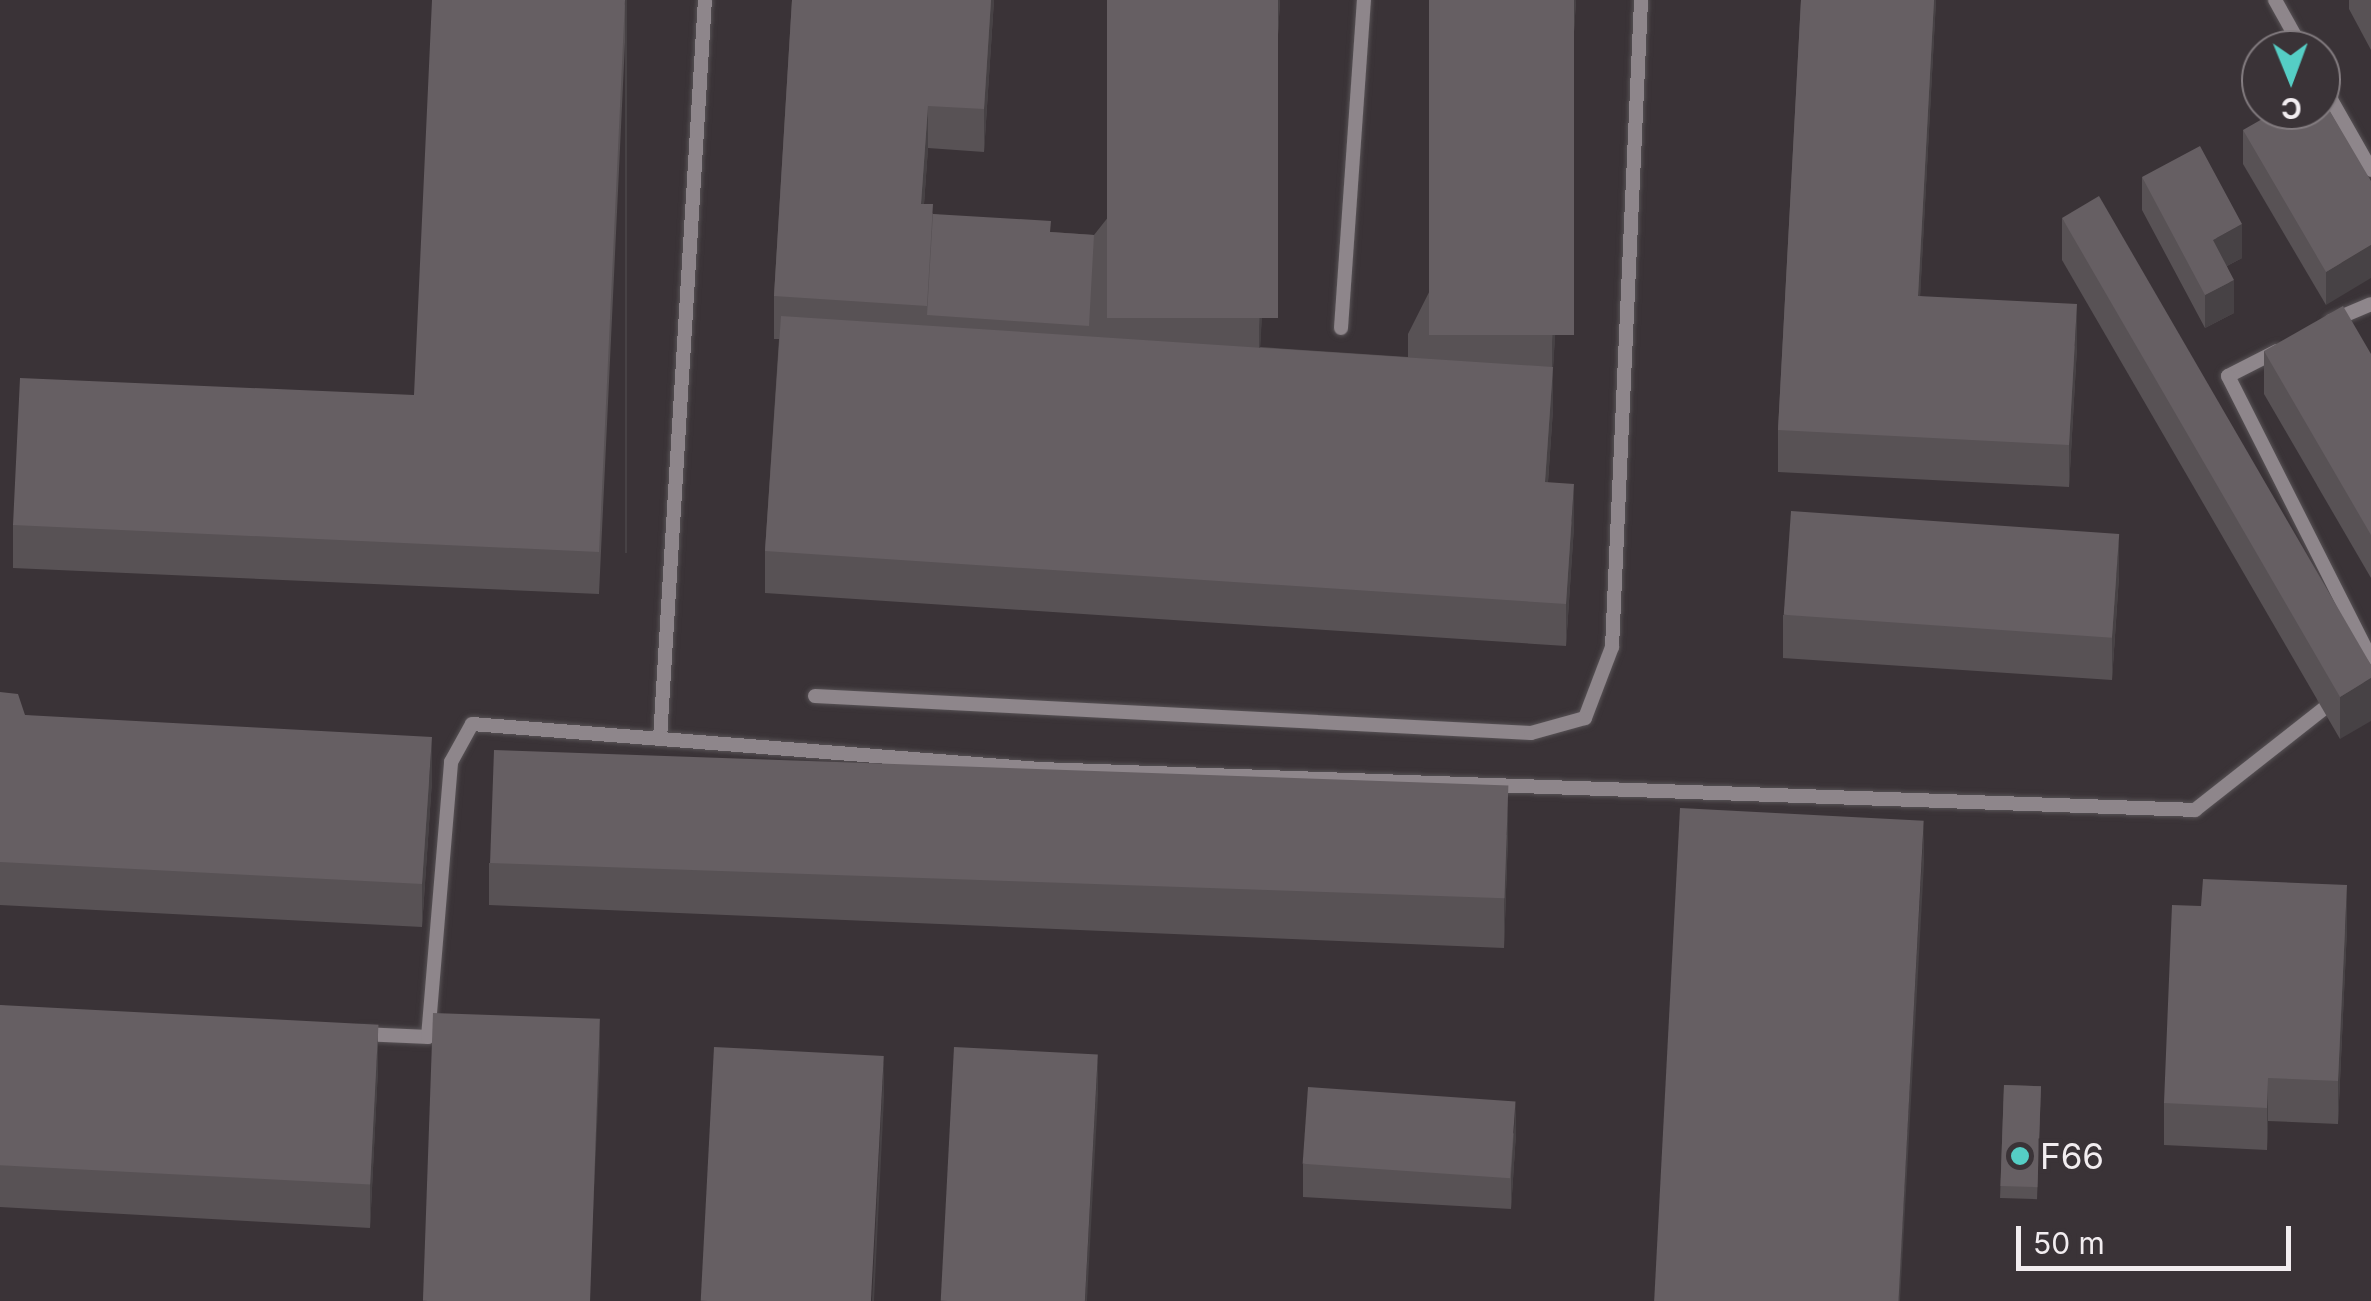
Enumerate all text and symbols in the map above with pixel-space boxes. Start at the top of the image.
north arrow [2241,30,2341,130]
text: С [2281,91,2302,125]
place label: F66 [2040,1135,2104,1177]
marker: F66 [2009,1145,2031,1167]
scale bar [2021,1206,2296,1268]
text: 50 m [2033,1225,2105,1261]

